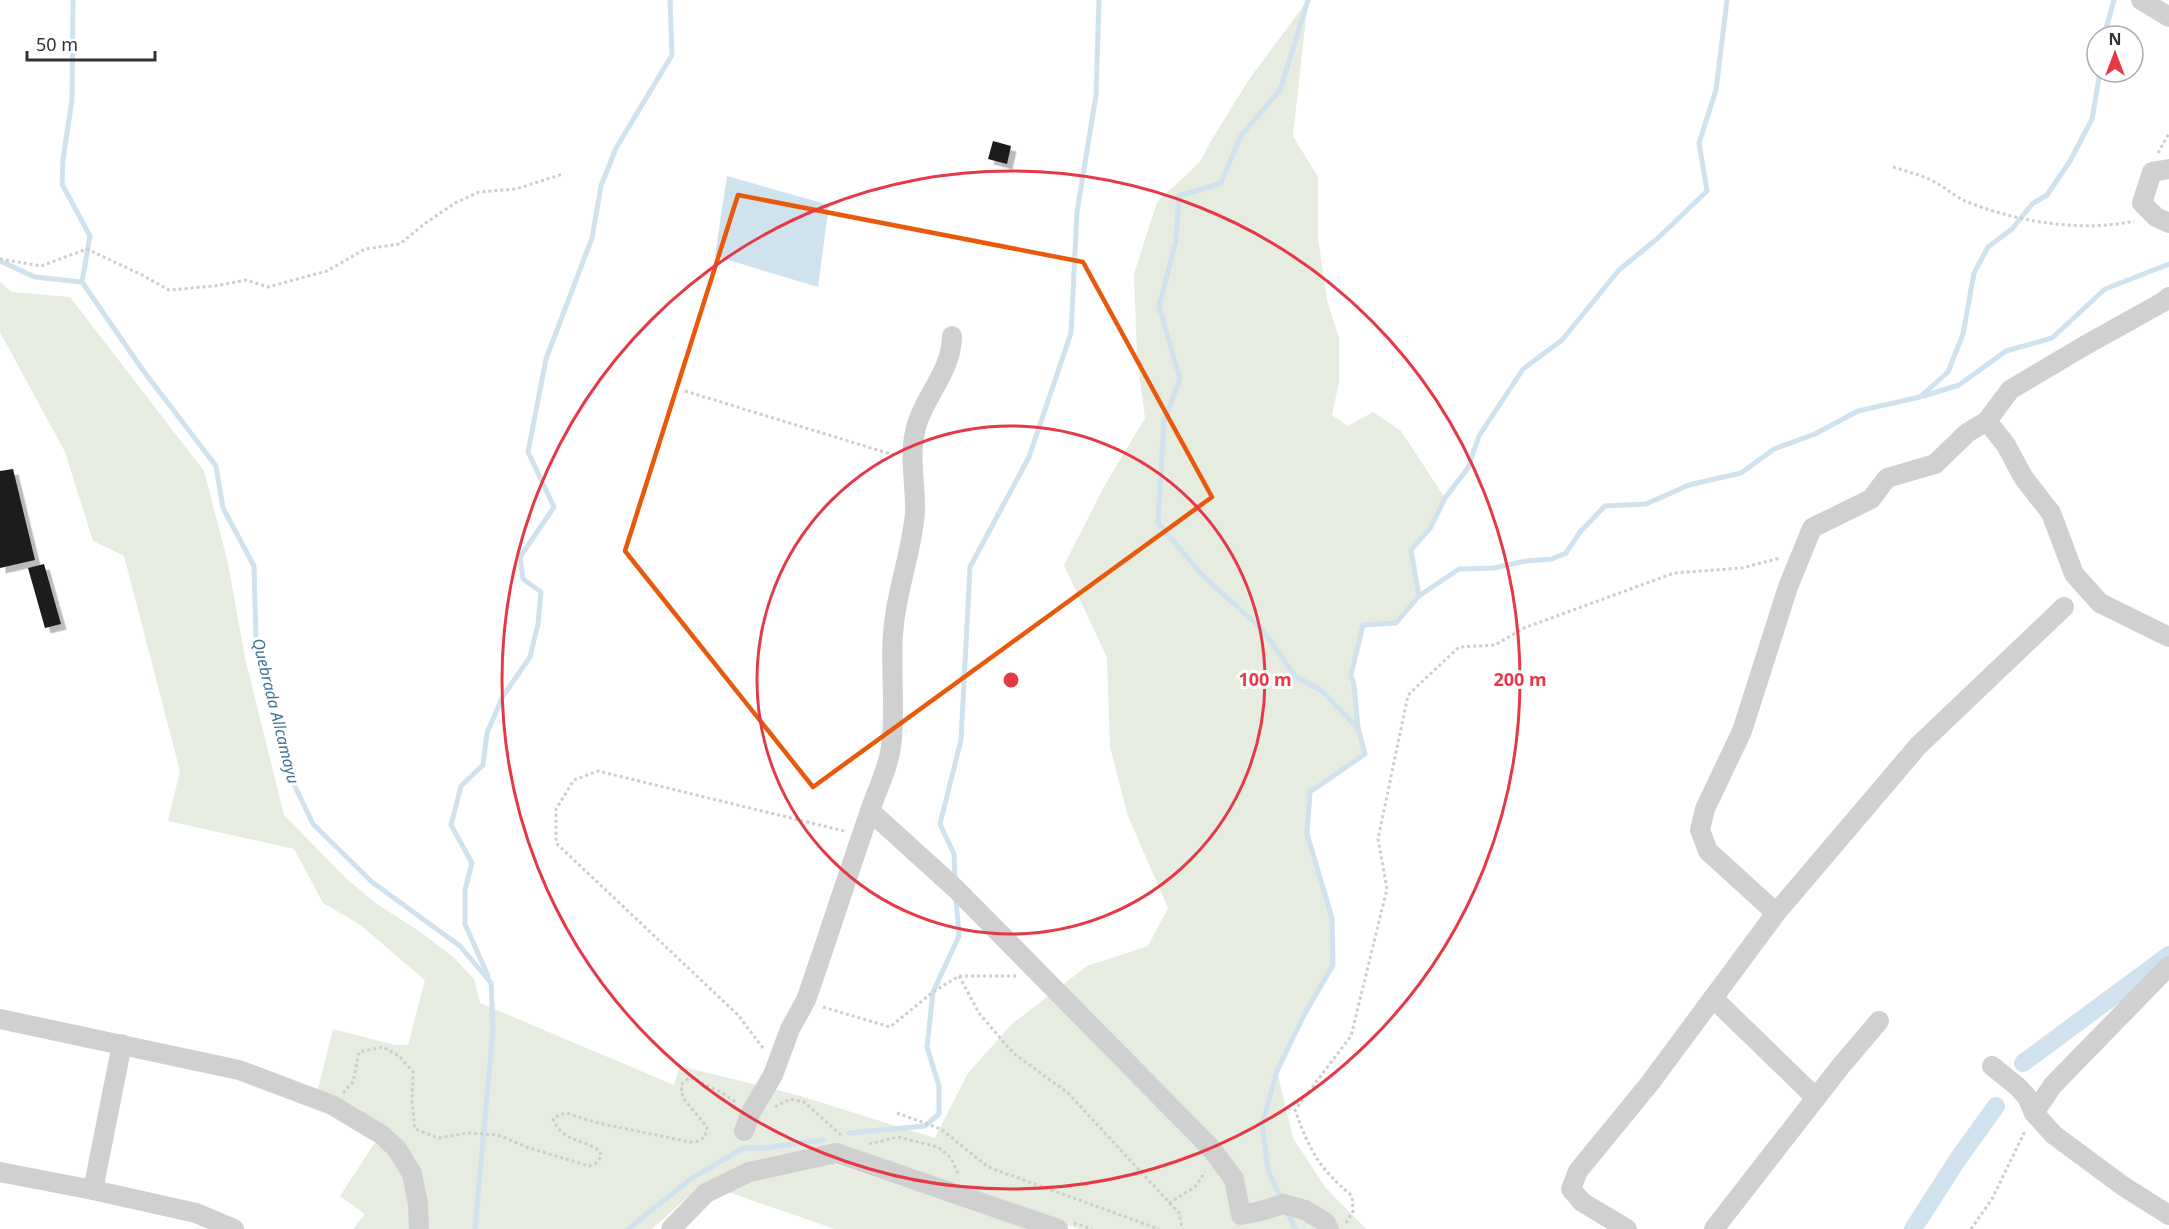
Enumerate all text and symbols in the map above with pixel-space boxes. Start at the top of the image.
scale bar [27,24,154,62]
north arrow [2085,24,2145,84]
text: N [2108,28,2122,50]
text: 50 m [36,32,78,56]
water label: Quebrada Allcamayu [247,636,305,786]
text: 100 m [1238,667,1292,691]
text: 200 m [1493,667,1547,691]
centre of rings [1001,670,1021,690]

